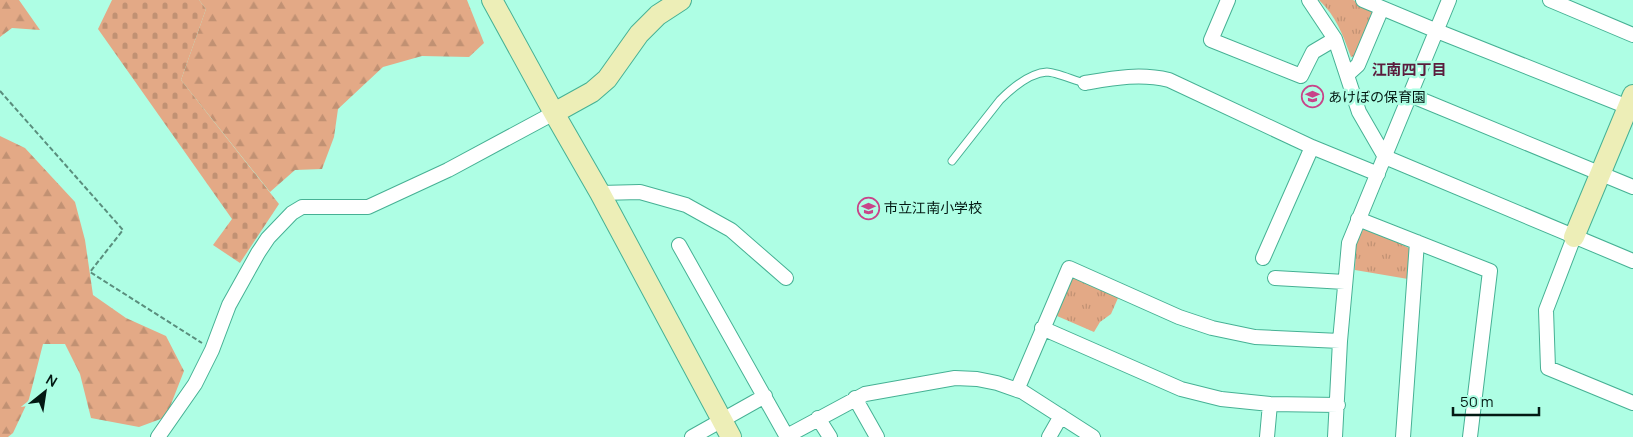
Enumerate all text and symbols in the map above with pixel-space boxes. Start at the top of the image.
district label: 江南四丁目 [1371,59,1447,80]
school or university icon: あけぼの保育園 [1300,85,1324,109]
place label: あけぼの保育園 [1328,87,1426,106]
school or university icon: 市立江南小学校 [856,196,880,220]
place label: 市立江南小学校 [884,198,982,217]
north arrow [20,367,70,417]
text: N [43,370,61,391]
scale bar [1453,384,1539,416]
text: 50 m [1460,391,1494,412]

